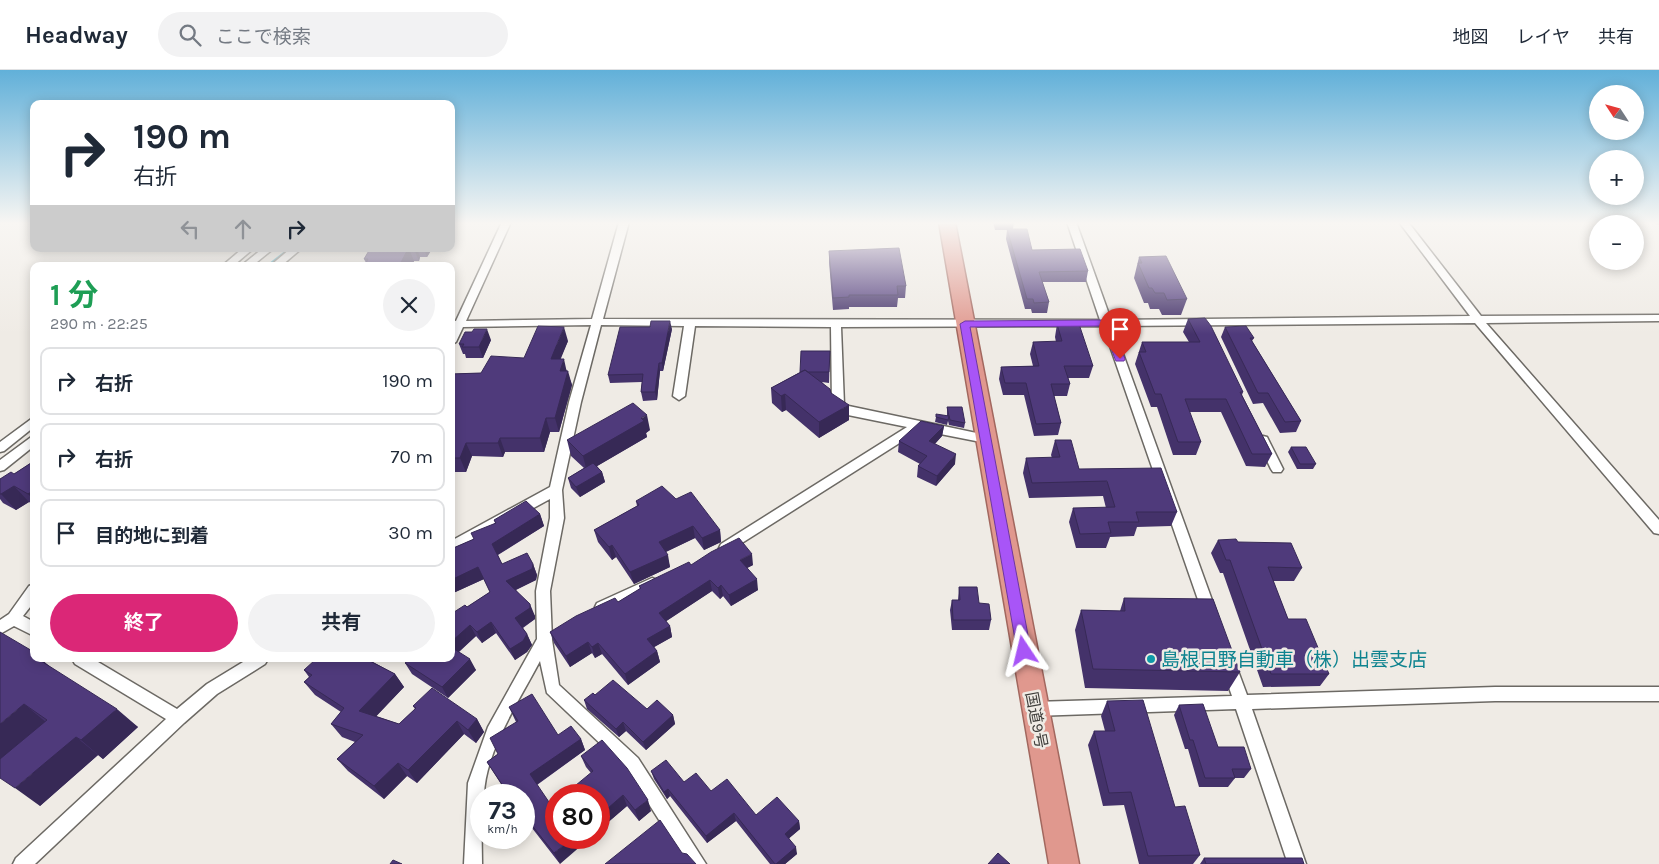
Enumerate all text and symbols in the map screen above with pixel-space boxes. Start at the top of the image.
search box [158,12,508,57]
text: Headway [25,21,128,49]
icon: search [176,21,204,49]
text: ここで検索 [216,26,311,48]
text: 地図 [1453,26,1489,48]
text: レイヤ [1517,26,1570,48]
text: 共有 [1598,26,1634,48]
north arrow [1589,85,1644,140]
map controls [1589,85,1644,270]
text: 190 m [133,116,231,157]
icon: right [50,120,115,185]
button: + [1589,150,1644,205]
text: 右折 [133,164,177,190]
icon: left [176,215,204,243]
icon: ahead [229,215,257,243]
icon: right [282,215,310,243]
button: − [1589,215,1644,270]
text: 1 分 [50,277,98,313]
button: close [383,279,435,331]
pin [1099,308,1141,359]
text: 290 m · 22:25 [50,314,148,333]
icon: arrive [1106,315,1134,343]
icon: right [52,367,80,395]
text: 190 m [382,370,433,392]
text: 右折 [95,373,133,395]
icon: right [52,443,80,471]
text: 70 m [391,446,433,468]
text: 右折 [95,449,133,471]
icon: arrive [52,519,80,547]
text: 30 m [388,522,433,544]
text: 目的地に到着 [95,525,209,547]
button: 終了 [50,594,238,652]
button: 共有 [248,594,435,652]
position arrow [997,624,1049,676]
place label: 島根日野自動車（株）出雲支店 [1161,649,1427,671]
marker: 島根日野自動車（株）出雲支店 [1145,653,1157,665]
street label: 国道9号 [1022,690,1051,750]
speed limit sign: 80 [545,784,610,849]
text: 73 [488,796,516,825]
text: km/h [487,822,518,836]

